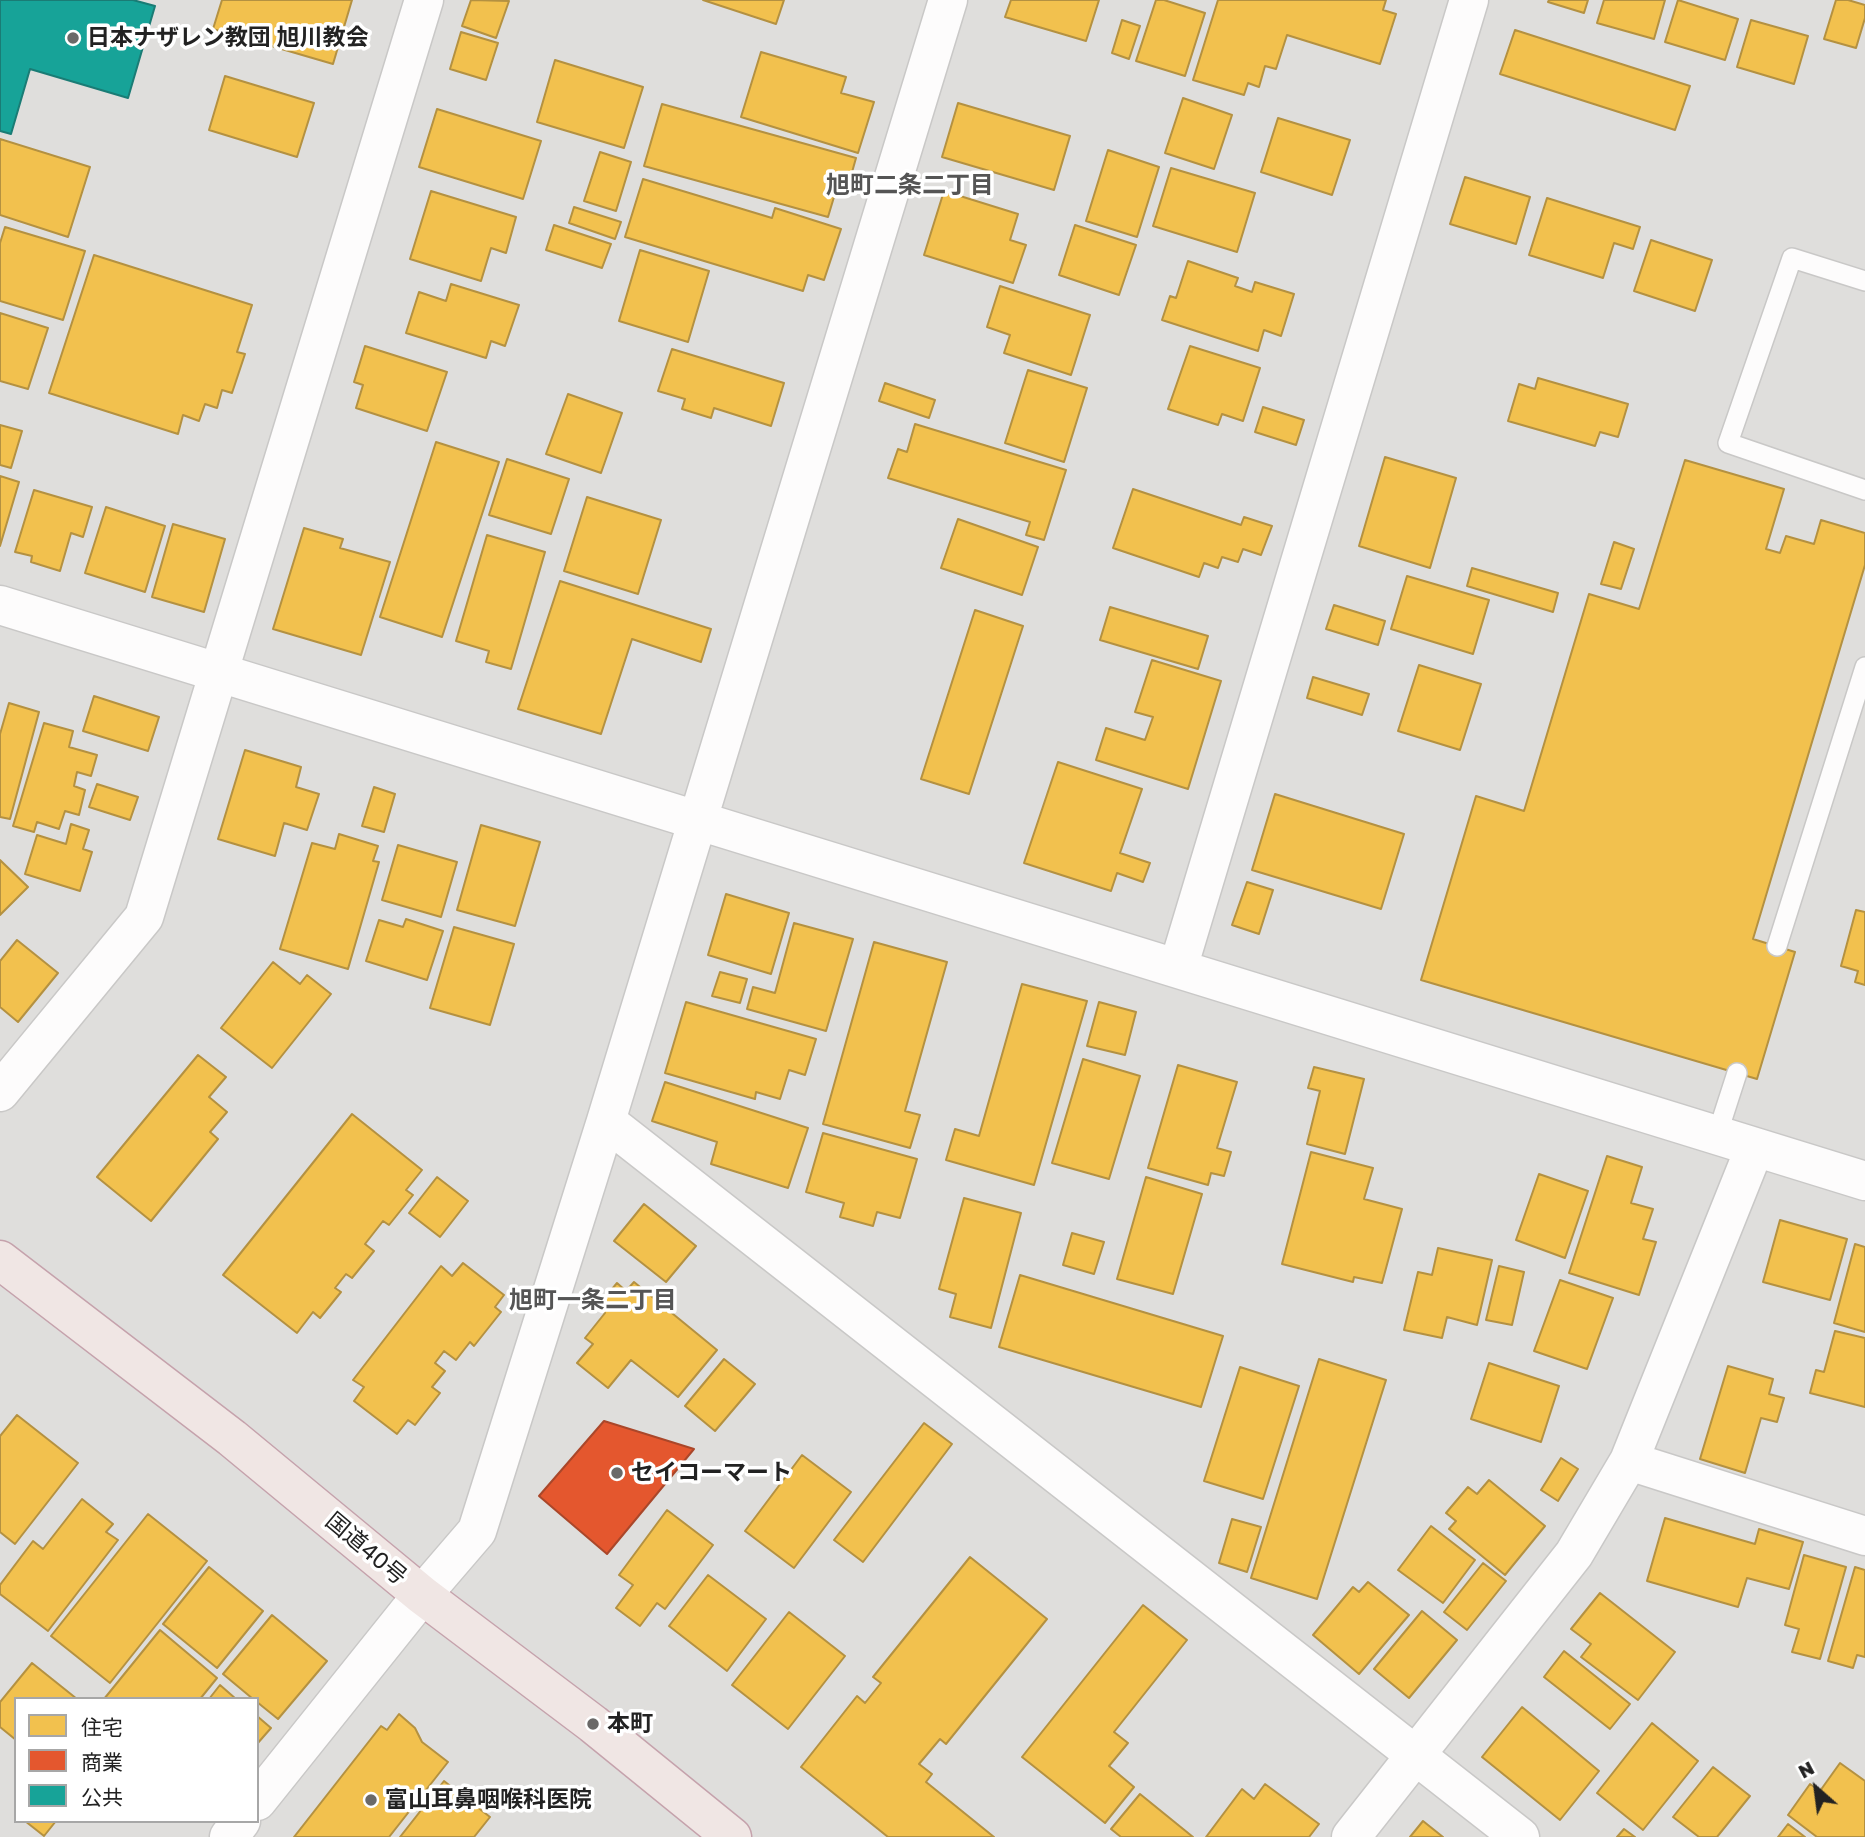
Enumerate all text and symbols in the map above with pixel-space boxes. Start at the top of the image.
place label: 日本ナザレン教団 旭川教会 [87,24,369,52]
marker: 日本ナザレン教団 旭川教会 [65,30,81,46]
district label: 旭町二条二丁目 [826,171,994,199]
district label: 旭町一条二丁目 [509,1286,677,1314]
place label: セイコーマート [631,1459,792,1487]
marker: セイコーマート [609,1465,625,1481]
street label: 国道40号 [320,1507,412,1591]
legend [14,1697,259,1823]
place label: 本町 [607,1710,653,1738]
text: 住宅 [81,1714,123,1740]
marker: 本町 [585,1716,601,1732]
text: 商業 [81,1749,123,1775]
north arrow [1781,1753,1851,1823]
text: N [1794,1755,1818,1783]
text: 公共 [81,1784,123,1810]
place label: 富山耳鼻咽喉科医院 [385,1786,592,1814]
marker: 富山耳鼻咽喉科医院 [363,1792,379,1808]

